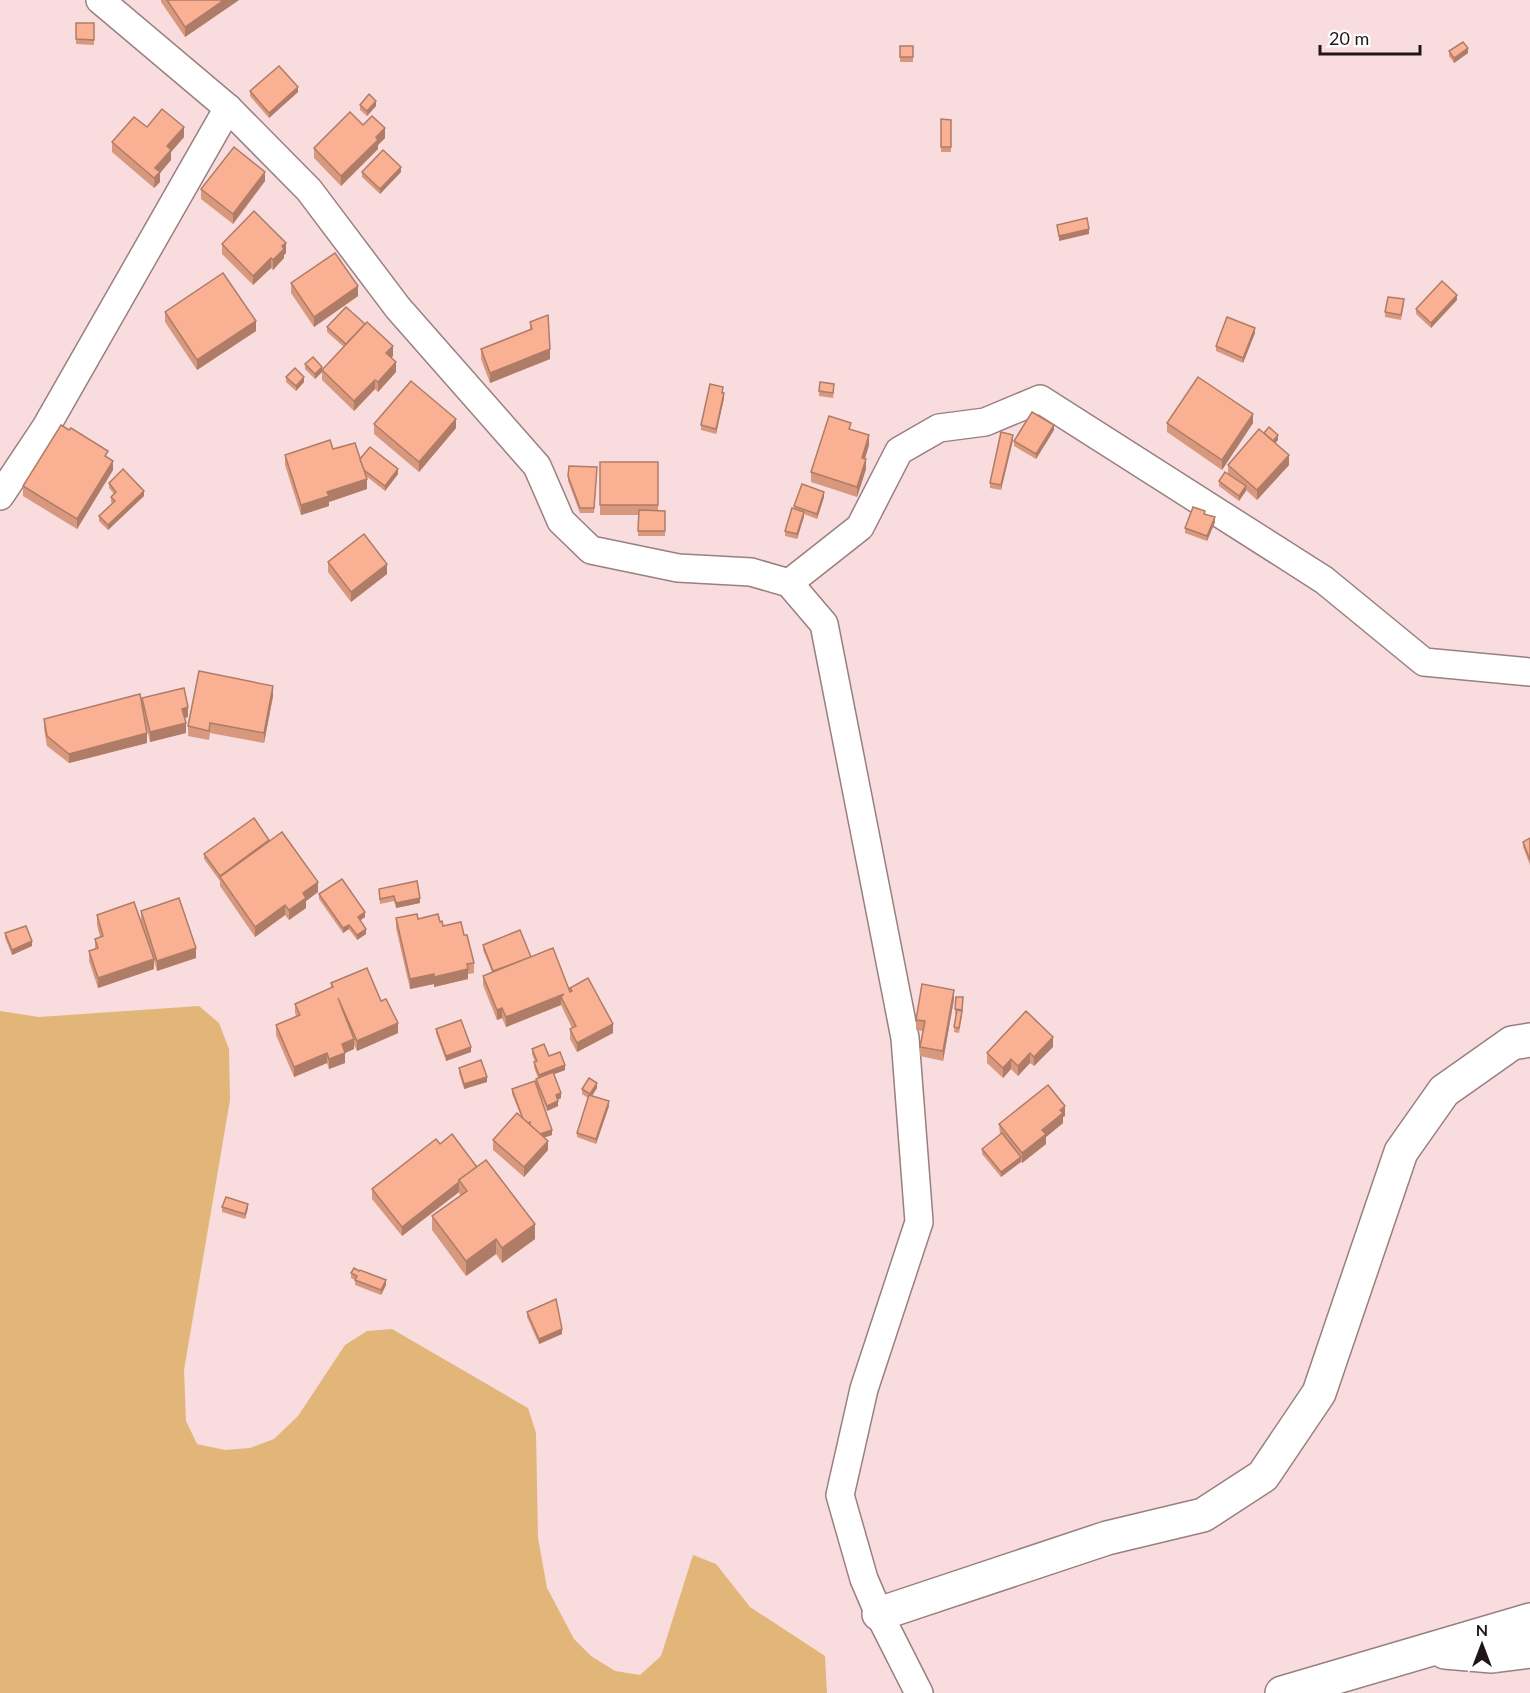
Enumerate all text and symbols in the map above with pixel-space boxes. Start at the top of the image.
scale bar [1320,18,1420,56]
text: 20 m [1329,27,1369,49]
north arrow [1452,1615,1512,1675]
text: N [1476,1620,1488,1639]

